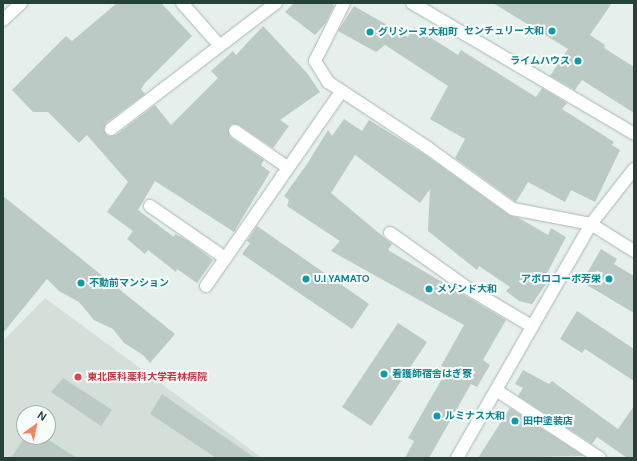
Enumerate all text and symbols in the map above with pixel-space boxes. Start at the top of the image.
place label: センチュリー大和 [464,25,544,37]
place label: グリシーヌ大和町 [378,26,458,38]
marker: センチュリー大和 [547,26,557,36]
marker: グリシーヌ大和町 [365,27,375,37]
place label: ライムハウス [510,55,570,67]
marker: ライムハウス [573,56,583,66]
place label: U.I YAMATO [314,273,370,285]
place label: アポロコーポ芳栄 [521,273,601,285]
marker: U.I YAMATO [301,274,311,284]
marker: アポロコーポ芳栄 [604,274,614,284]
place label: 不動前マンション [89,277,169,289]
marker: 不動前マンション [76,278,86,288]
place label: メゾンド大和 [437,283,497,295]
marker: メゾンド大和 [424,284,434,294]
place label: 看護師宿舎はぎ寮 [392,368,472,380]
marker: 看護師宿舎はぎ寮 [379,369,389,379]
marker: 東北医科薬科大学若林病院 [72,371,84,383]
place label: 東北医科薬科大学若林病院 [87,371,207,383]
north arrow [16,405,56,445]
text: N [35,408,49,424]
place label: ルミナス大和 [445,410,505,422]
marker: ルミナス大和 [432,411,442,421]
place label: 田中塗装店 [523,415,573,427]
marker: 田中塗装店 [510,416,520,426]

